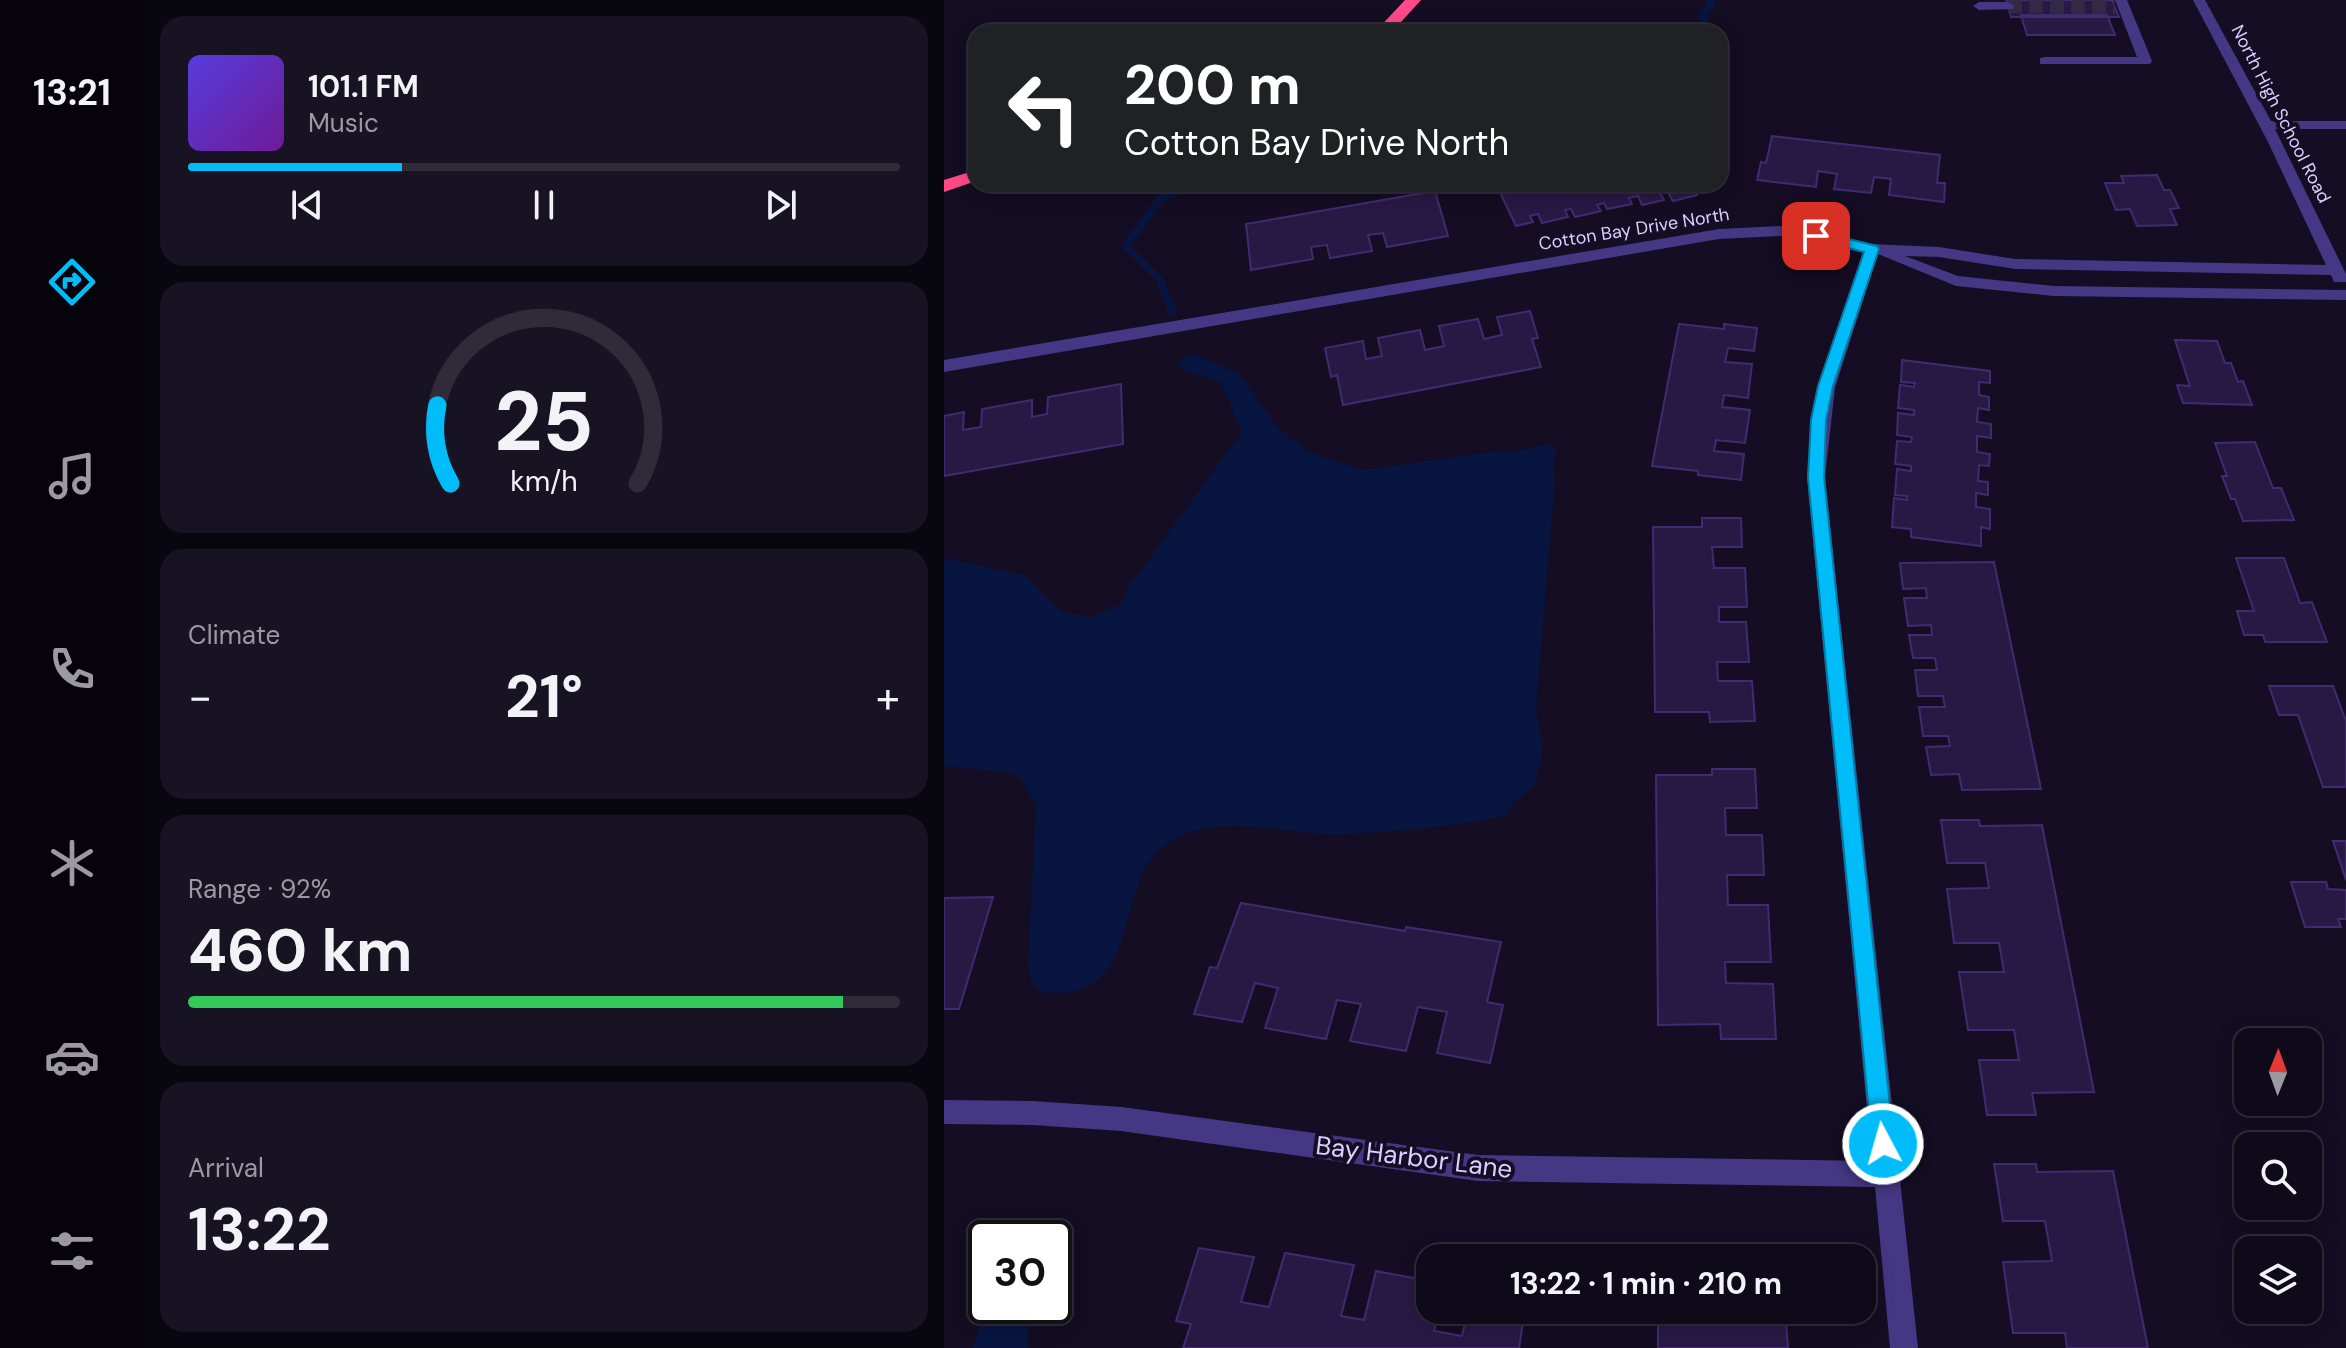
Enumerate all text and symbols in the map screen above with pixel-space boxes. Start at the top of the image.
street label: North High School Road [2226,21,2336,207]
text: 200 m [1124,48,1301,121]
icon: left [992,56,1096,160]
text: 101.1 FM [308,67,419,106]
text: 13:21 [33,69,111,116]
text: Music [308,106,379,140]
text: Cotton Bay Drive North [1124,119,1509,166]
icon: previous [285,183,329,227]
icon: pause [522,183,566,227]
icon: next [759,183,803,227]
street label: Cotton Bay Drive North [1537,202,1731,256]
pin [1782,202,1850,270]
icon: arrive [1794,214,1838,258]
icon: directions [44,254,100,310]
text: 25 [494,366,594,475]
icon: music [44,448,100,504]
text: km/h [510,463,578,500]
text: Climate [188,618,280,652]
icon: phone [44,641,100,697]
text: 21° [505,657,583,736]
text: − [188,668,212,726]
text: + [876,668,900,726]
icon: climate [44,835,100,891]
text: Range · 92% [188,872,331,906]
text: 460 km [188,911,413,990]
north arrow [2234,1028,2322,1116]
map controls [2234,1028,2322,1324]
icon: car [44,1029,100,1085]
position arrow [1841,1102,1925,1186]
street label: Bay Harbor Lane [1314,1128,1514,1186]
button: search [2234,1132,2322,1220]
text: Arrival [188,1151,264,1185]
text: 13:22 [188,1190,331,1269]
speed limit sign: 30 [968,1220,1072,1324]
icon: filters [44,1223,100,1279]
button: layers [2234,1236,2322,1324]
text: 13:22 · 1 min · 210 m [1510,1264,1782,1303]

